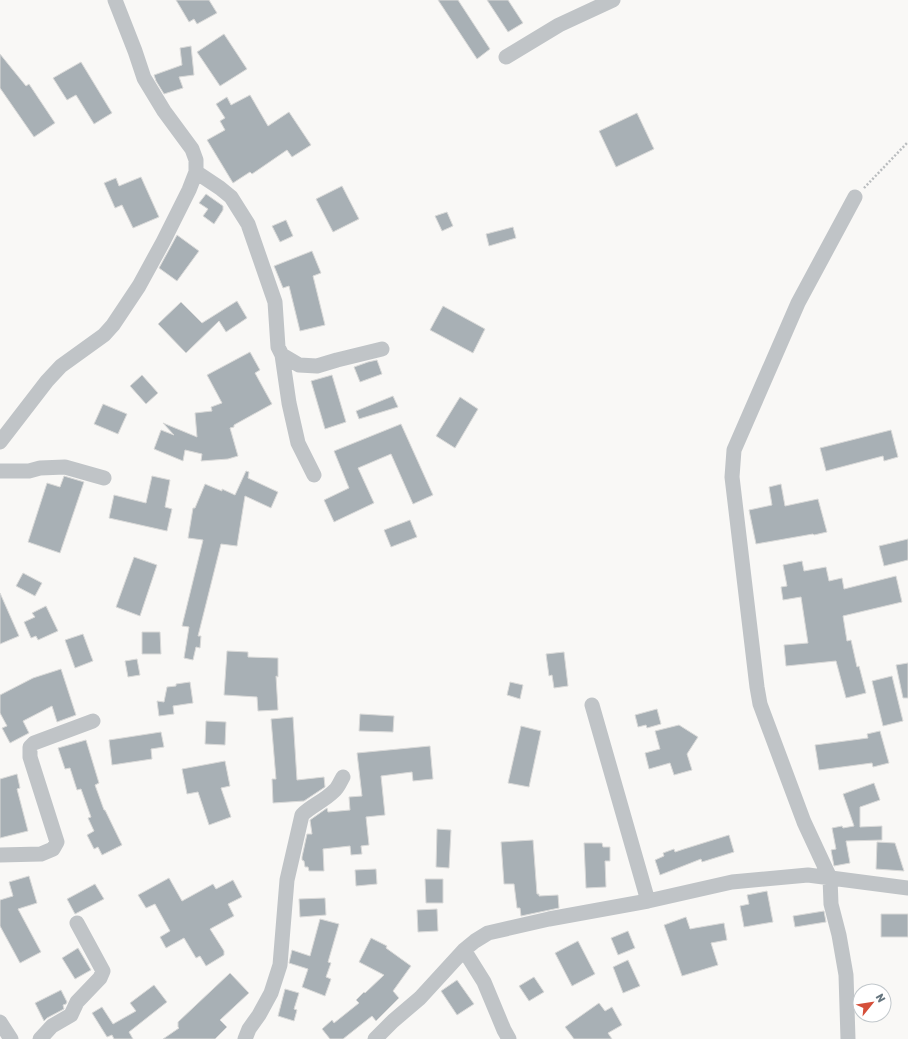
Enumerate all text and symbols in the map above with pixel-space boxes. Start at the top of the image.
north arrow [852,983,892,1023]
text: N [873,992,888,1005]

